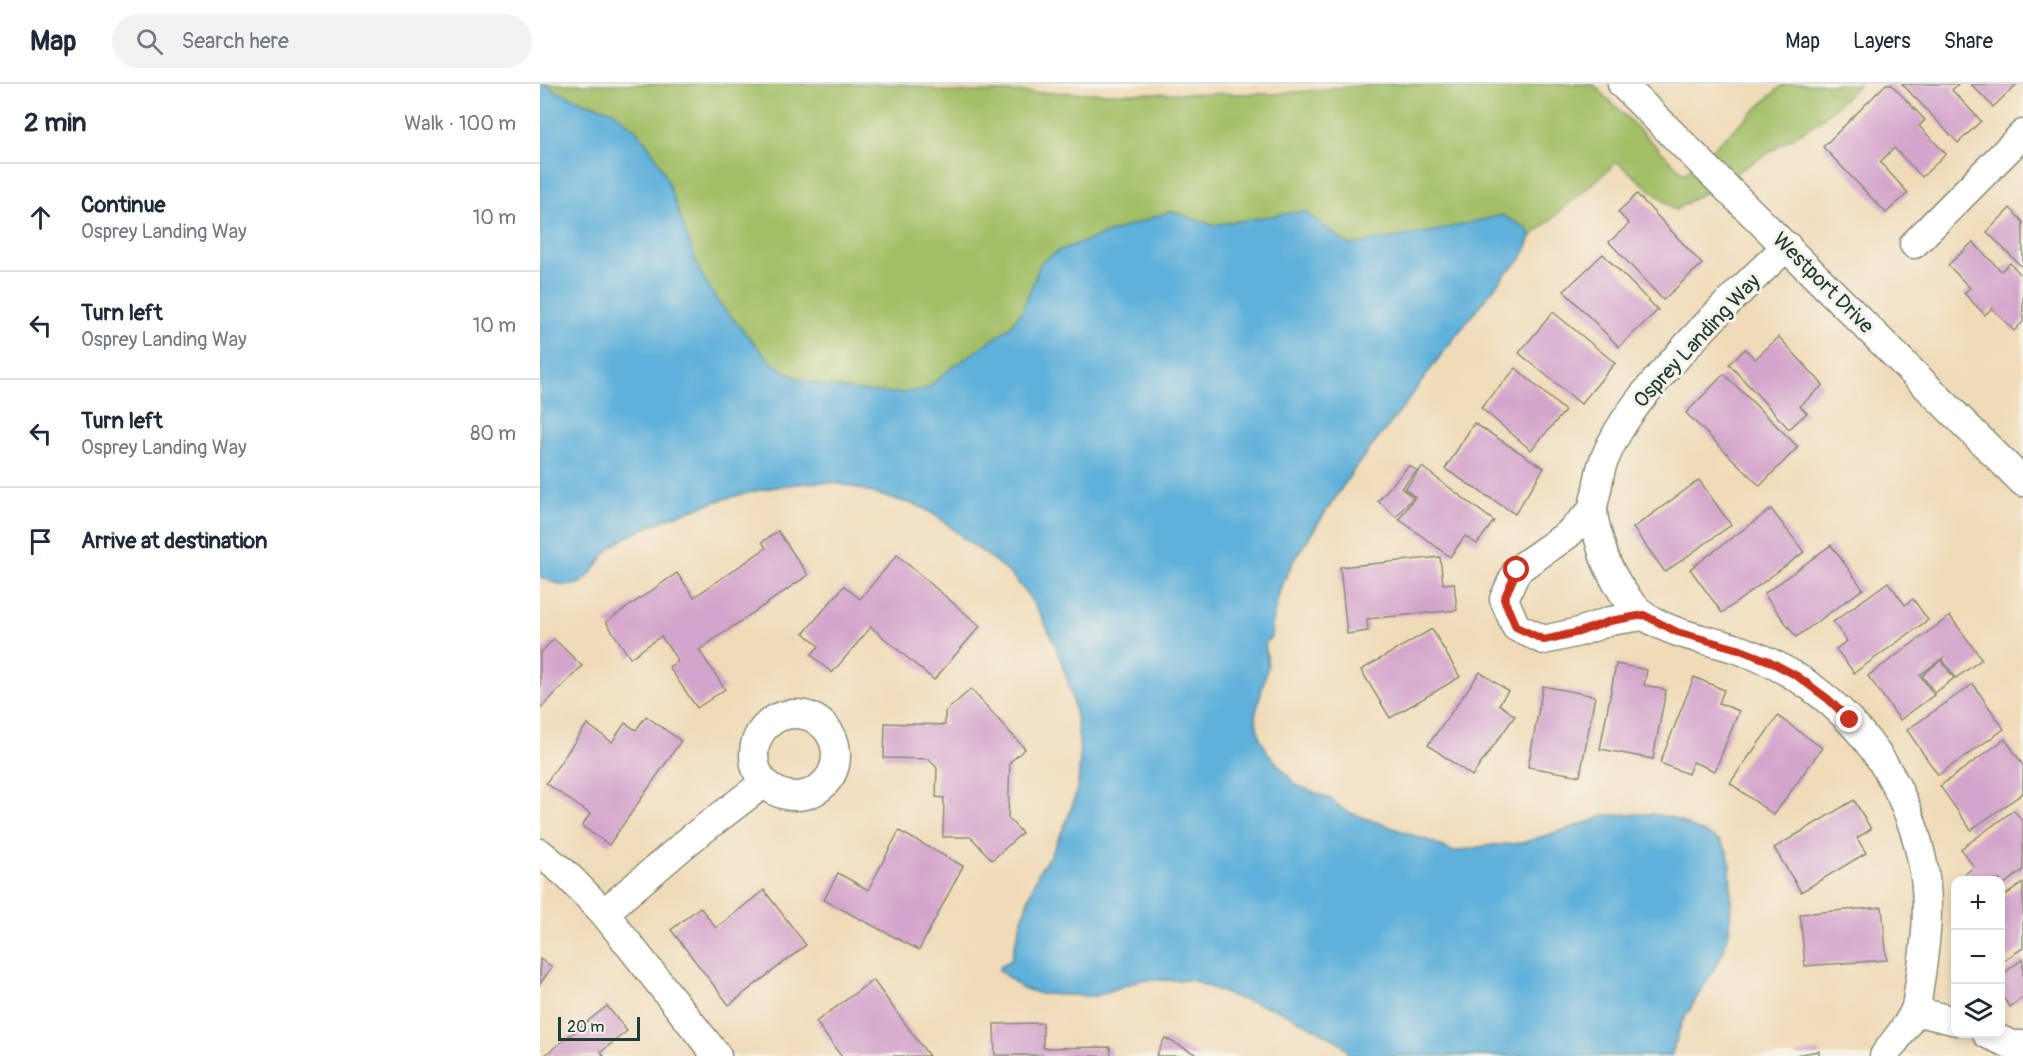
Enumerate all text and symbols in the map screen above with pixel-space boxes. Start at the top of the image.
search box [112,14,532,68]
text: Map [30,24,76,59]
icon: search [133,25,166,58]
text: Search here [181,27,289,55]
text: Map [1785,28,1820,55]
text: Layers [1853,28,1911,55]
text: Share [1944,28,1993,55]
text: 2 min [24,107,86,139]
text: Walk · 100 m [404,111,516,136]
text: Continue [81,191,165,219]
icon: ahead [24,201,57,234]
text: 10 m [472,205,516,230]
text: Osprey Landing Way [81,219,247,244]
street label: Westport Drive [1767,227,1880,340]
street label: Osprey Landing Way [1628,268,1766,414]
text: Turn left [81,299,163,327]
icon: left [24,309,57,342]
text: 10 m [472,313,516,338]
text: Osprey Landing Way [81,327,247,352]
text: Turn left [81,407,163,435]
icon: left [24,417,57,450]
text: 80 m [470,421,516,446]
text: Osprey Landing Way [81,435,247,460]
icon: arrive [24,525,57,558]
text: Arrive at destination [81,527,267,555]
route start [1503,556,1529,582]
route end [1836,706,1862,732]
map controls [1951,876,2005,1038]
button: + [1951,876,2005,930]
button: − [1951,930,2005,984]
button: layers [1951,984,2005,1038]
scale bar [558,1014,640,1042]
text: 20 m [567,1017,605,1037]

